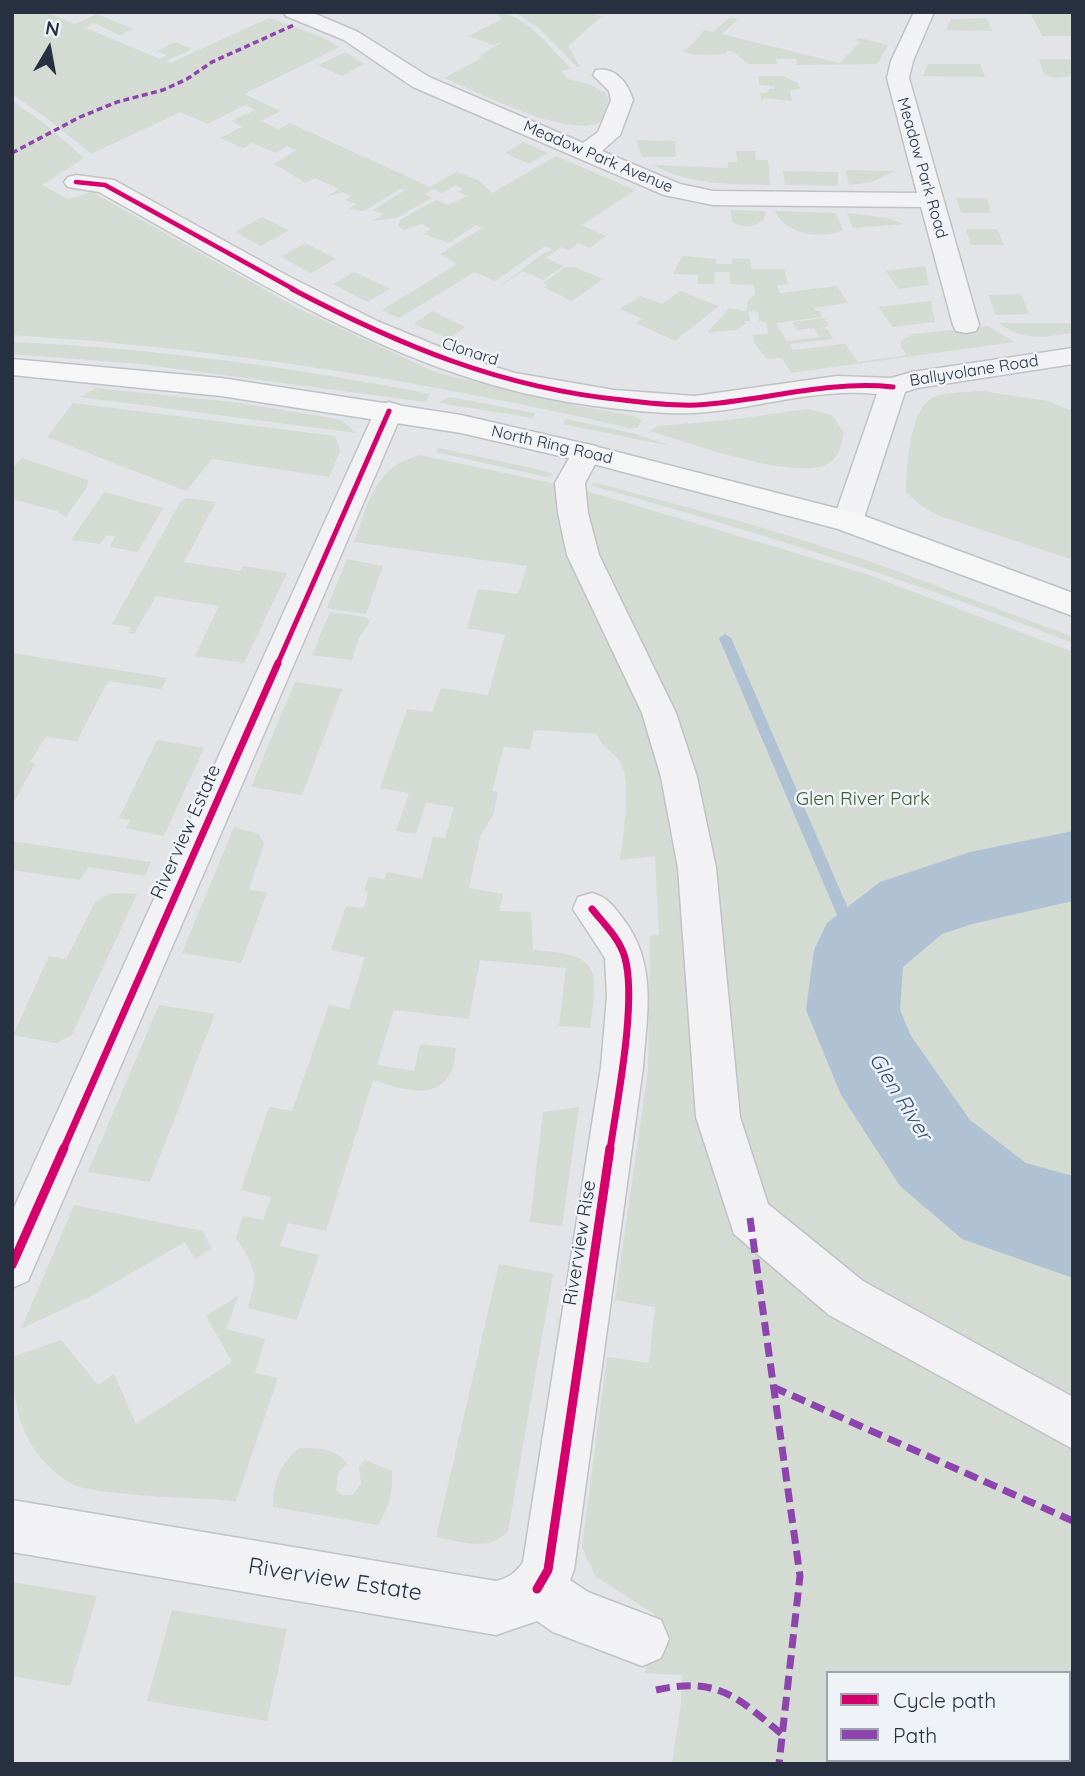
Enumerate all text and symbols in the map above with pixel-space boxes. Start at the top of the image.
north arrow [14,14,84,84]
text: N [44,15,62,41]
street label: Meadow Park Road [893,95,951,241]
street label: Meadow Park Avenue [520,117,676,197]
street label: Clonard [439,334,501,370]
street label: Ballyvolane Road [908,351,1040,391]
street label: North Ring Road [490,422,614,468]
street label: Riverview Estate [146,761,226,903]
park label: Glen River Park [796,788,930,810]
water label: Glen River [863,1049,937,1145]
street label: Riverview Rise [559,1179,601,1307]
street label: Riverview Estate [246,1553,424,1607]
legend [826,1671,1071,1762]
text: Cycle path [893,1687,996,1713]
text: Path [893,1722,937,1748]

